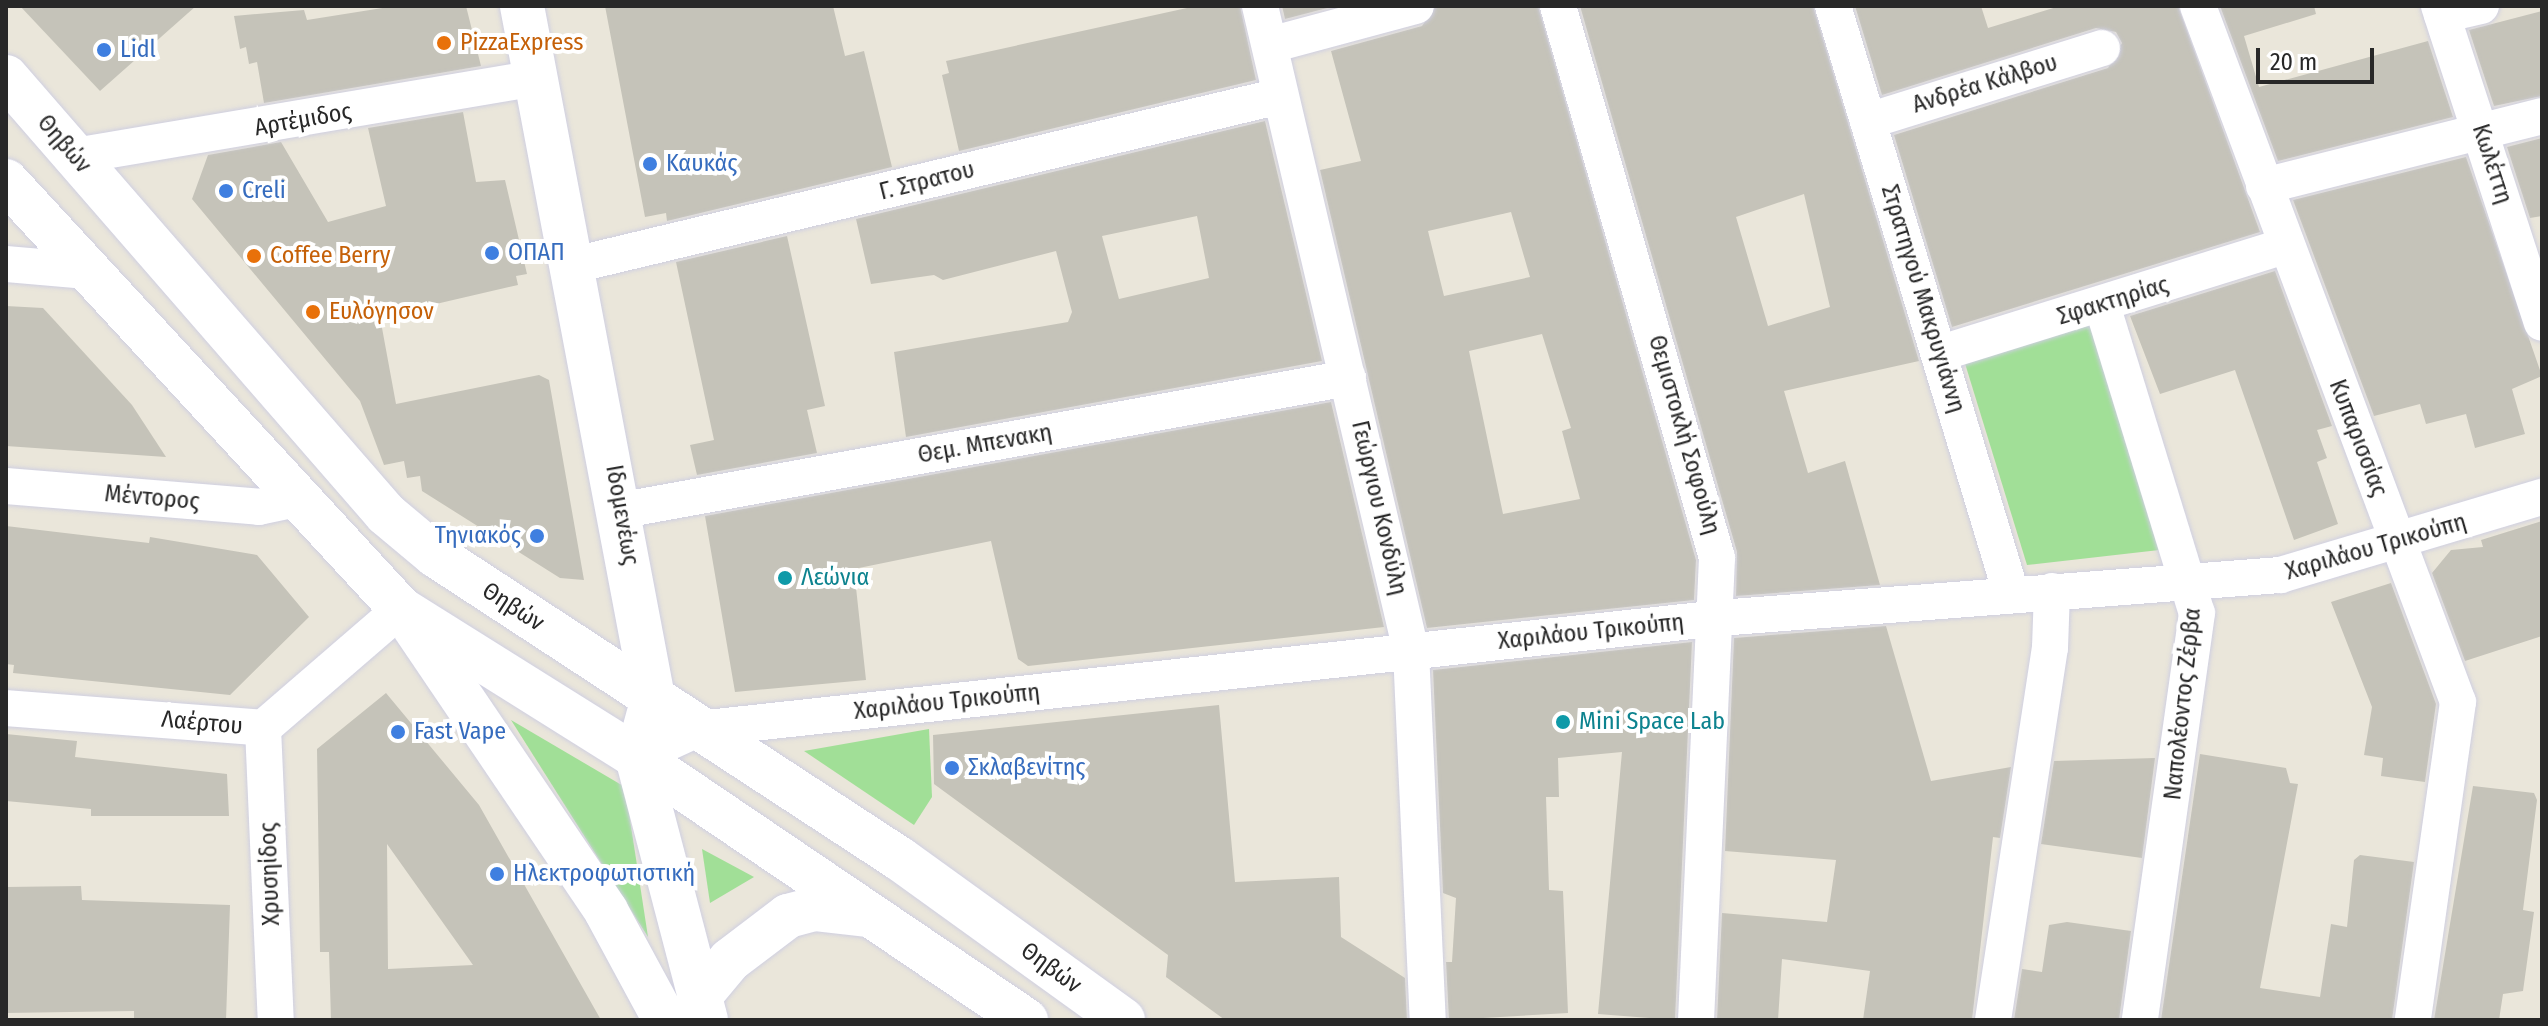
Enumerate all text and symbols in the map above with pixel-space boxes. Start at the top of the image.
place label: PizzaExpress [460,29,583,57]
scale bar [2260,32,2378,82]
marker: PizzaExpress [435,34,453,52]
place label: Lidl [120,36,156,64]
marker: Lidl [95,41,113,59]
street label: Ανδρέα Κάλβου [1909,48,2061,120]
text: 20 m [2270,48,2317,76]
street label: Αρτέμιδος [252,97,354,143]
street label: Θηβών [31,109,97,179]
street label: Κωλέττη [2466,120,2518,208]
place label: Καυκάς [666,150,737,178]
marker: Καυκάς [641,155,659,173]
street label: Γ. Στρατου [876,155,978,207]
place label: Creli [242,177,286,205]
marker: Creli [217,182,235,200]
street label: Στρατηγού Μακρυγιάννη [1875,182,1971,416]
place label: ΟΠΑΠ [508,239,565,267]
place label: Coffee Berry [270,242,391,270]
marker: ΟΠΑΠ [483,244,501,262]
marker: Coffee Berry [245,247,263,265]
street label: Σφακτηρίας [2054,270,2172,332]
place label: Ευλόγησον [329,298,434,326]
marker: Ευλόγησον [304,303,322,321]
street label: Θεμιστοκλή Σοφούλη [1642,332,1726,538]
street label: Κυπαρισσίας [2323,376,2393,500]
street label: Θεμ. Μπενακη [916,418,1054,470]
street label: Γεώργιου Κονδύλη [1345,418,1413,598]
street label: Ιδομενέως [599,463,645,567]
street label: Μέντορος [103,480,201,516]
street label: Χαριλάου Τρικούπη [2282,507,2470,587]
place label: Τηνιακός [435,522,521,550]
marker: Τηνιακός [528,527,546,545]
place label: Λεώνια [801,564,869,592]
marker: Λεώνια [776,569,794,587]
street label: Θηβών [477,576,549,638]
street label: Ναπολέοντος Ζέρβα [2159,606,2207,802]
street label: Χαριλάου Τρικούπη [1497,608,1685,656]
street label: Χαριλάου Τρικούπη [853,678,1041,726]
street label: Λαέρτου [160,705,244,741]
place label: Mini Space Lab [1579,708,1725,736]
marker: Mini Space Lab [1554,713,1572,731]
place label: Fast Vape [414,718,506,746]
marker: Fast Vape [389,723,407,741]
place label: Σκλαβενίτης [968,754,1085,782]
marker: Σκλαβενίτης [943,759,961,777]
street label: Χρυσηίδος [254,822,286,926]
place label: Ηλεκτροφωτιστική [513,860,695,888]
marker: Ηλεκτροφωτιστική [488,865,506,883]
street label: Θηβών [1015,936,1087,1000]

